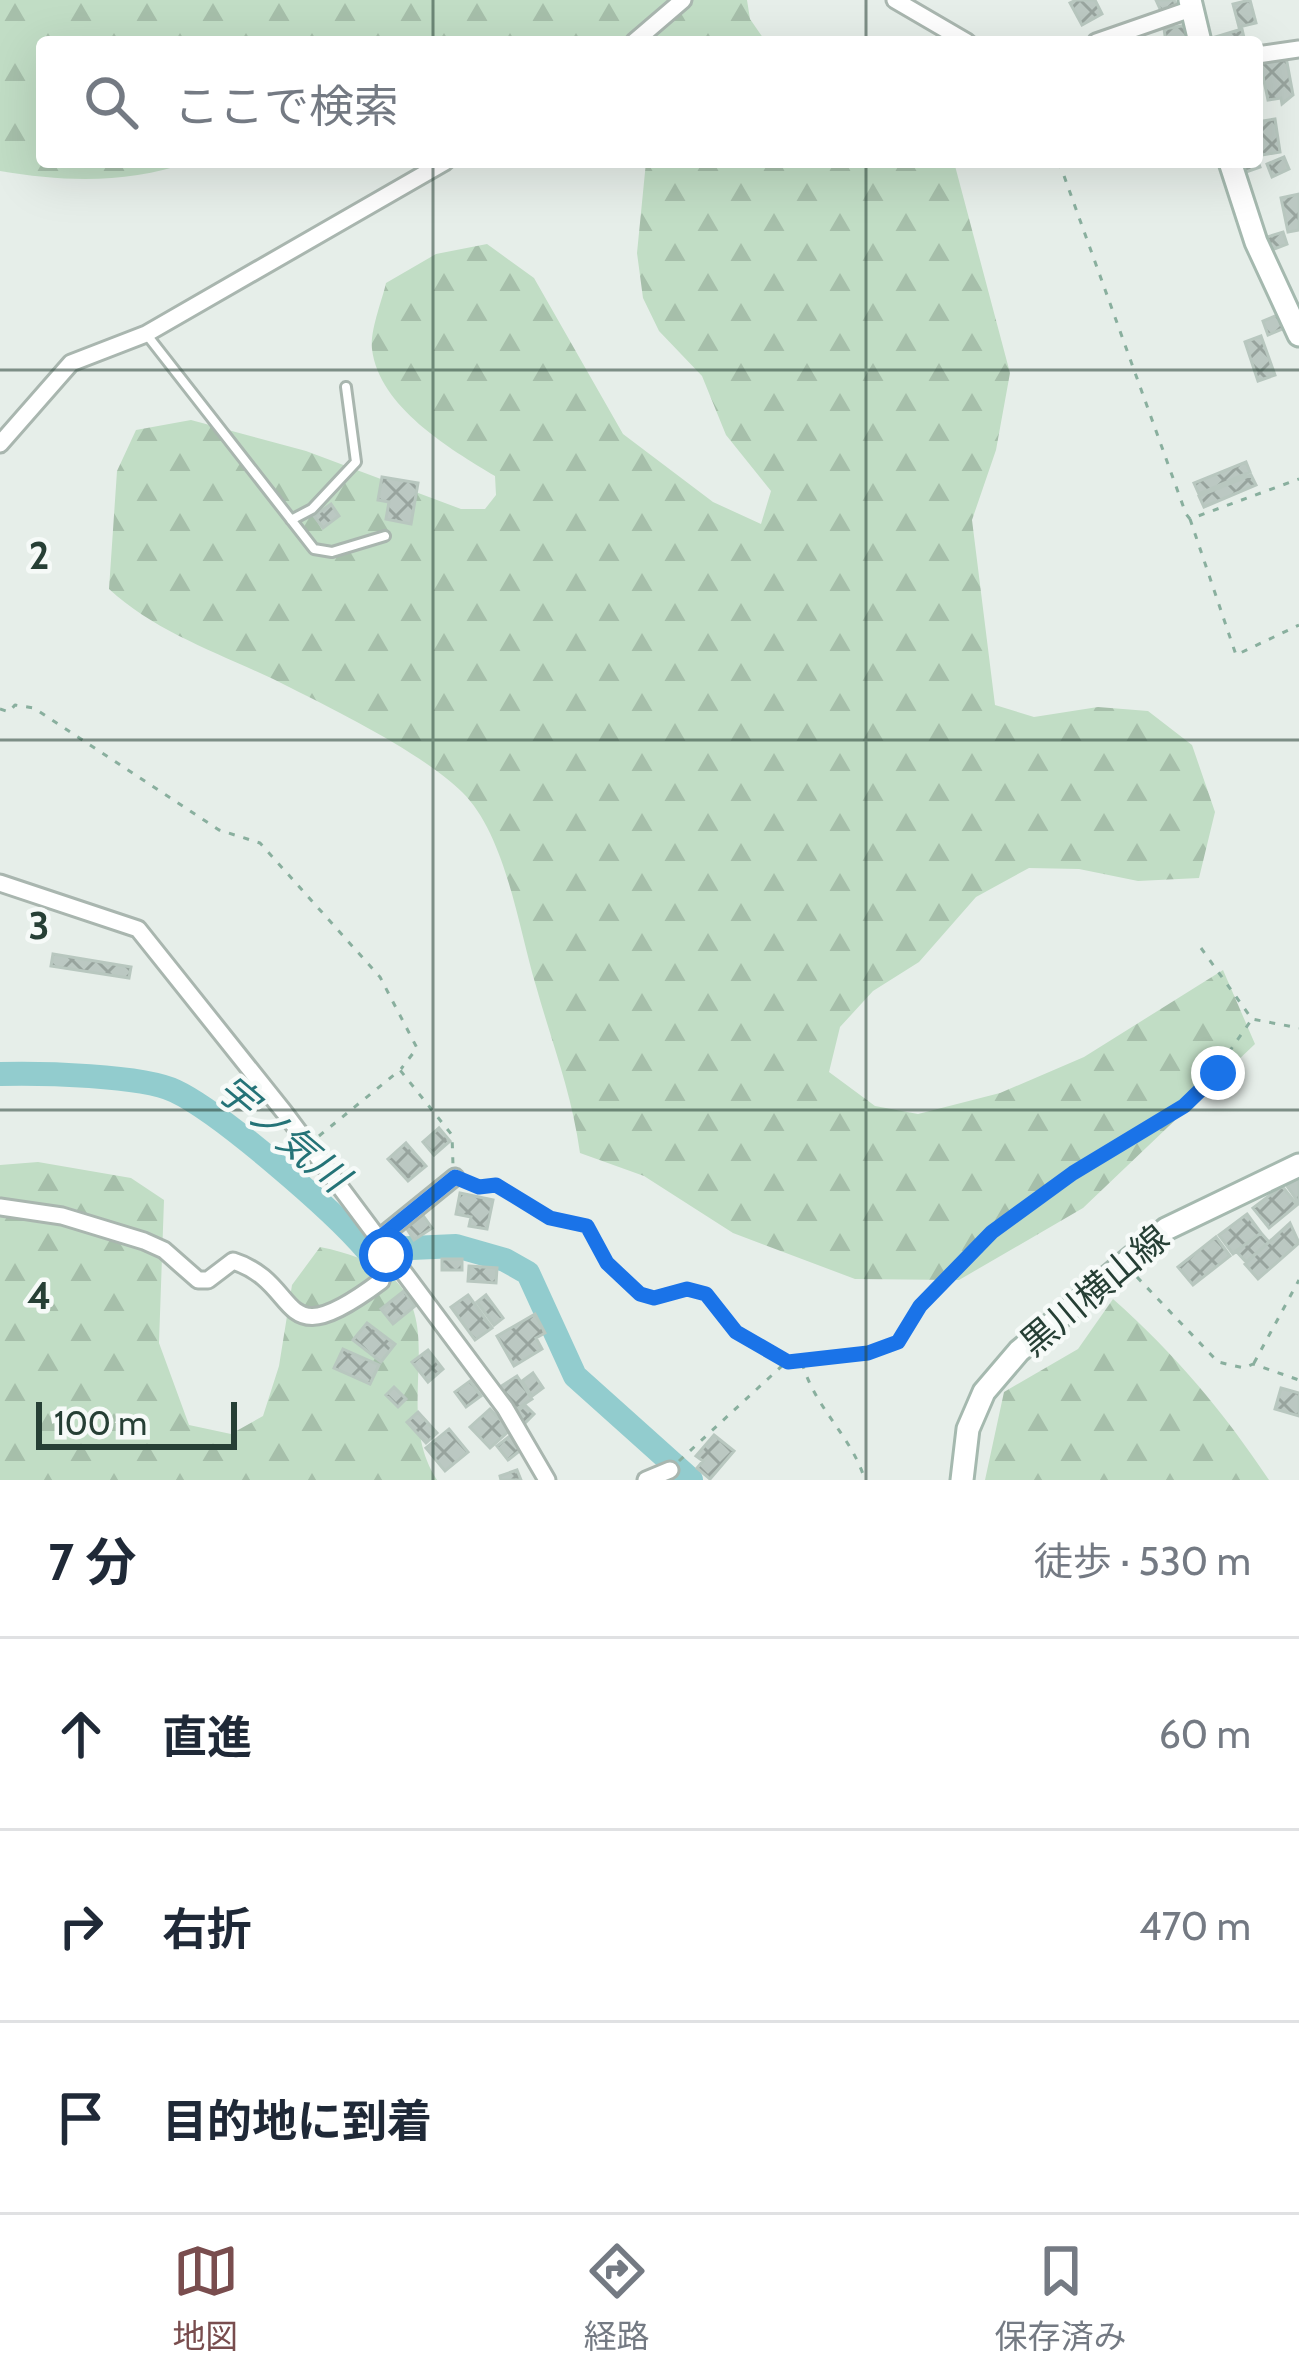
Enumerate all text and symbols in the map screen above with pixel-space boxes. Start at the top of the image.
search box [36,36,1263,168]
icon: search [78,69,144,135]
text: ここで検索 [174,79,399,133]
text: 2 [29,531,49,579]
text: 3 [28,901,50,949]
route end [1191,1046,1245,1100]
water label: 宇ノ気川 [208,1064,361,1204]
street label: 黒川横山線 [1011,1215,1177,1365]
route start [359,1228,413,1282]
text: 4 [27,1271,51,1319]
scale bar [36,1396,237,1449]
text: 100 m [54,1403,147,1443]
text: 7 分 [48,1531,137,1593]
text: 徒歩 · 530 m [1034,1537,1251,1585]
icon: ahead [48,1701,114,1767]
text: 直進 [162,1710,252,1764]
text: 60 m [1159,1710,1251,1758]
icon: right [48,1893,114,1959]
text: 右折 [162,1902,252,1956]
text: 470 m [1139,1902,1251,1950]
icon: arrive [48,2085,114,2151]
text: 目的地に到着 [162,2094,432,2148]
tab: 地図 [173,2238,239,2358]
tab: 経路 [584,2238,650,2358]
tab: 保存済み [995,2238,1127,2358]

